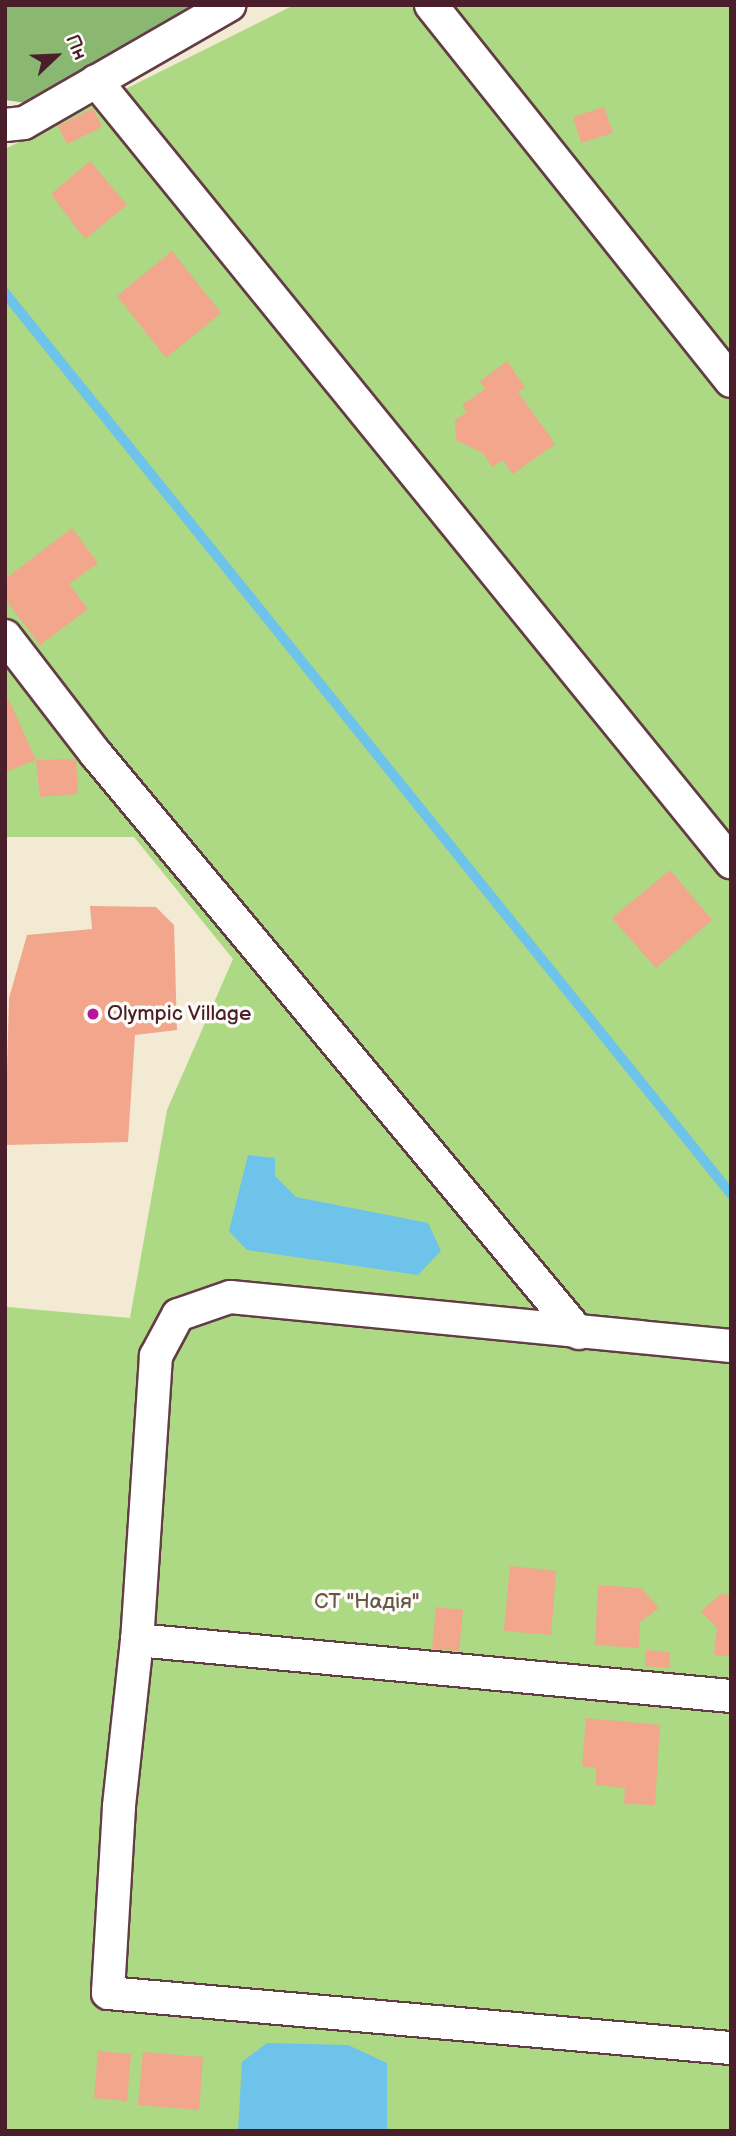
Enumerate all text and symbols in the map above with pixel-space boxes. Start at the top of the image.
north arrow [21,21,91,91]
text: Пн [60,31,91,64]
place label: Olympic Village [107,1001,252,1027]
marker: Olympic Village [85,1006,101,1022]
park label: СТ "Надія" [314,1589,420,1615]

